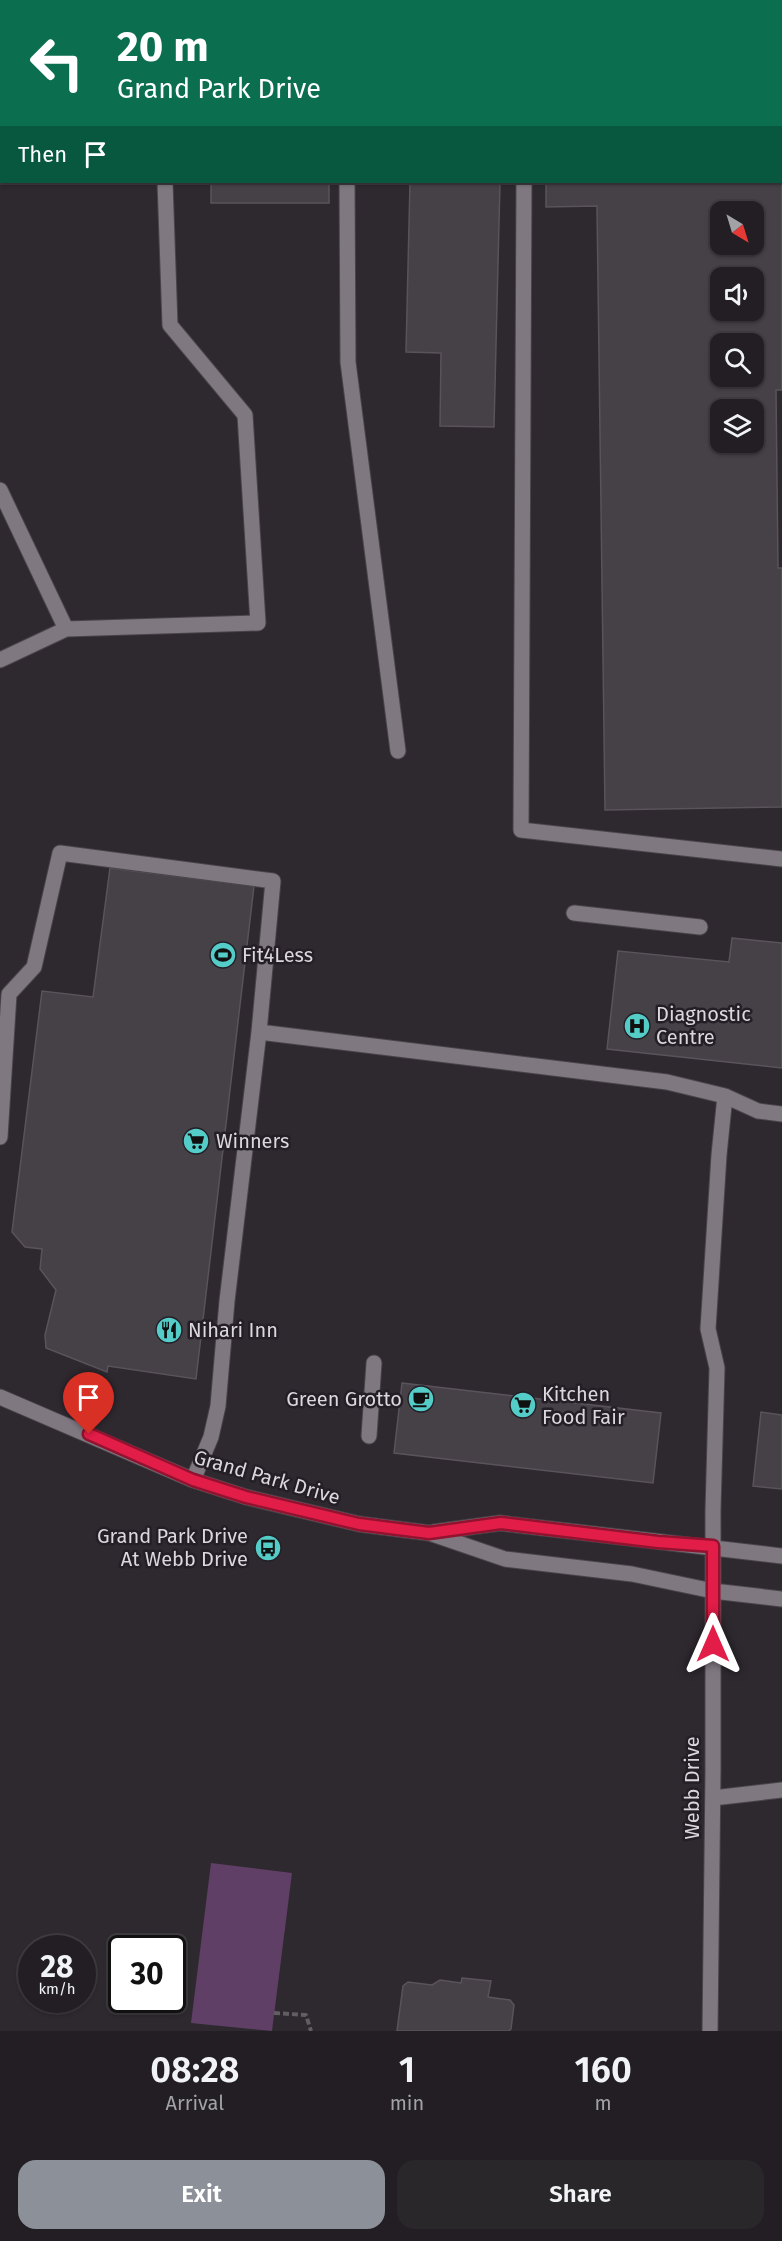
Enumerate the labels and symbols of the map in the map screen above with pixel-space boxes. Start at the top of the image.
north arrow [710,201,764,255]
sports icon: Fit4Less [208,940,238,970]
place label: Fit4Less [242,943,313,967]
place label: Diagnostic Centre [656,1002,751,1049]
hospital icon: Diagnostic Centre [622,1011,652,1041]
supermarket icon: Winners [181,1126,211,1156]
place label: Winners [216,1129,289,1153]
restaurant icon: Nihari Inn [154,1315,184,1345]
place label: Nihari Inn [188,1318,278,1342]
pin [63,1372,114,1434]
place label: Kitchen Food Fair [542,1382,625,1429]
cafe icon: Green Grotto [406,1384,436,1414]
place label: Green Grotto [286,1387,402,1411]
supermarket icon: Kitchen Food Fair [508,1390,538,1420]
street label: Grand Park Drive [191,1445,343,1509]
place label: Grand Park Drive At Webb Drive [97,1524,248,1571]
bus stop icon: Grand Park Drive At Webb Drive [253,1533,283,1563]
position arrow [681,1612,745,1676]
street label: Webb Drive [680,1736,704,1840]
speed limit sign: 30 [108,1935,186,2013]

